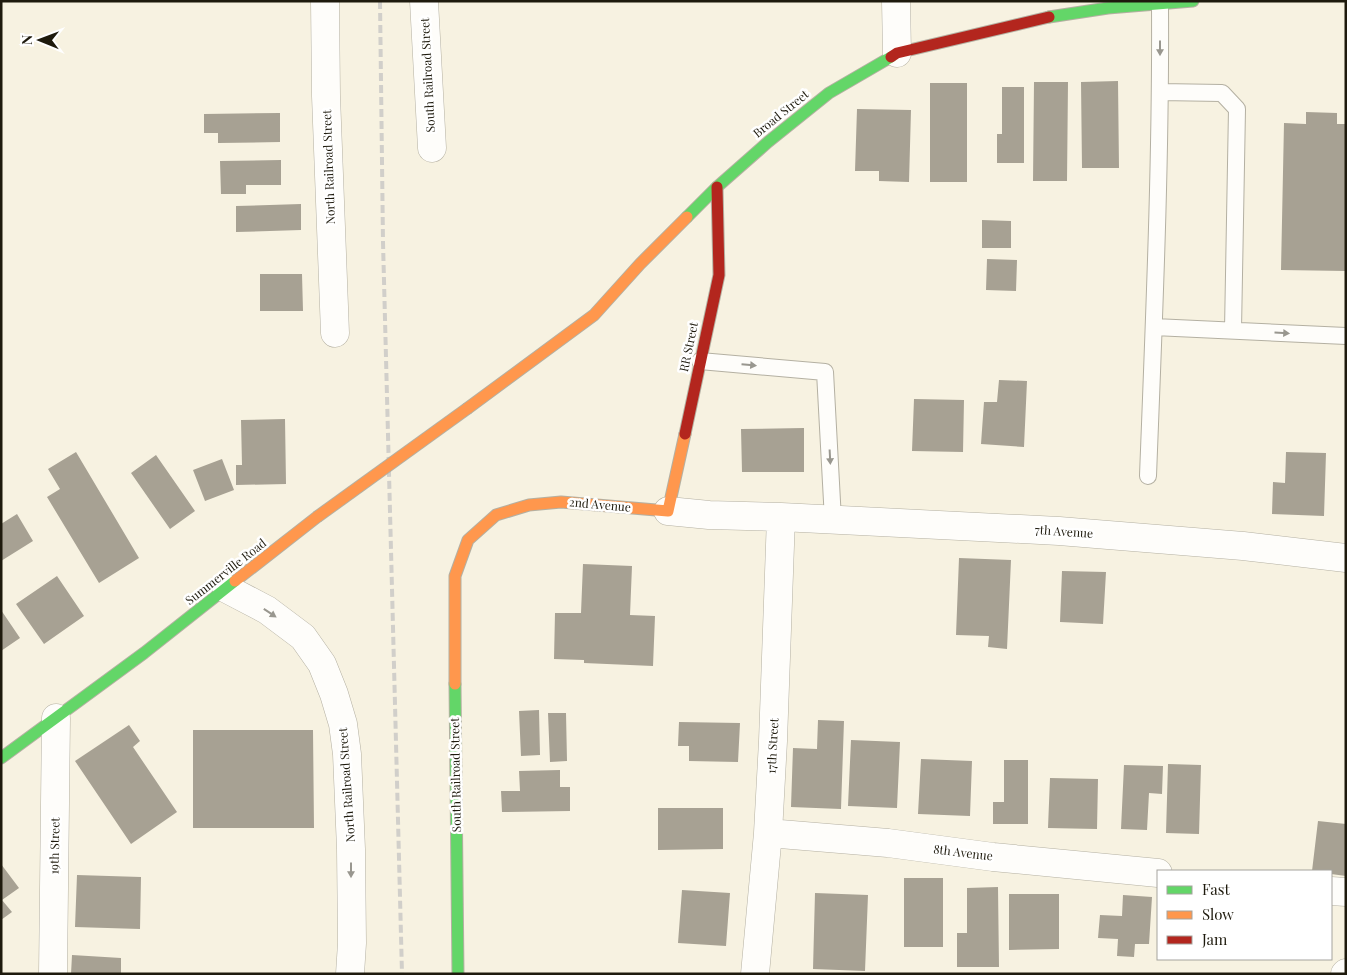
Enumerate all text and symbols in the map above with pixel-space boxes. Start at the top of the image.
north arrow [15,15,65,65]
street label: South Railroad Street [416,17,438,133]
text: N [17,35,36,45]
one-way arrow [1156,40,1164,56]
street label: Broad Street [749,85,812,141]
street label: North Railroad Street [318,109,338,225]
street label: RR Street [675,320,701,373]
one-way arrow [1274,329,1290,337]
one-way arrow [741,362,757,370]
one-way arrow [826,450,834,466]
street label: 2nd Avenue [568,493,632,515]
street label: 7th Avenue [1034,521,1094,541]
street label: Summerville Road [182,535,269,608]
one-way arrow [263,608,276,617]
street label: South Railroad Street [446,717,464,833]
street label: 17th Street [763,717,781,774]
street label: North Railroad Street [334,726,358,843]
street label: 19th Street [46,817,63,875]
street label: 8th Avenue [933,840,994,864]
one-way arrow [347,863,355,879]
legend [1157,870,1332,960]
text: Fast [1202,879,1231,899]
text: Slow [1202,904,1234,924]
text: Jam [1201,929,1228,949]

